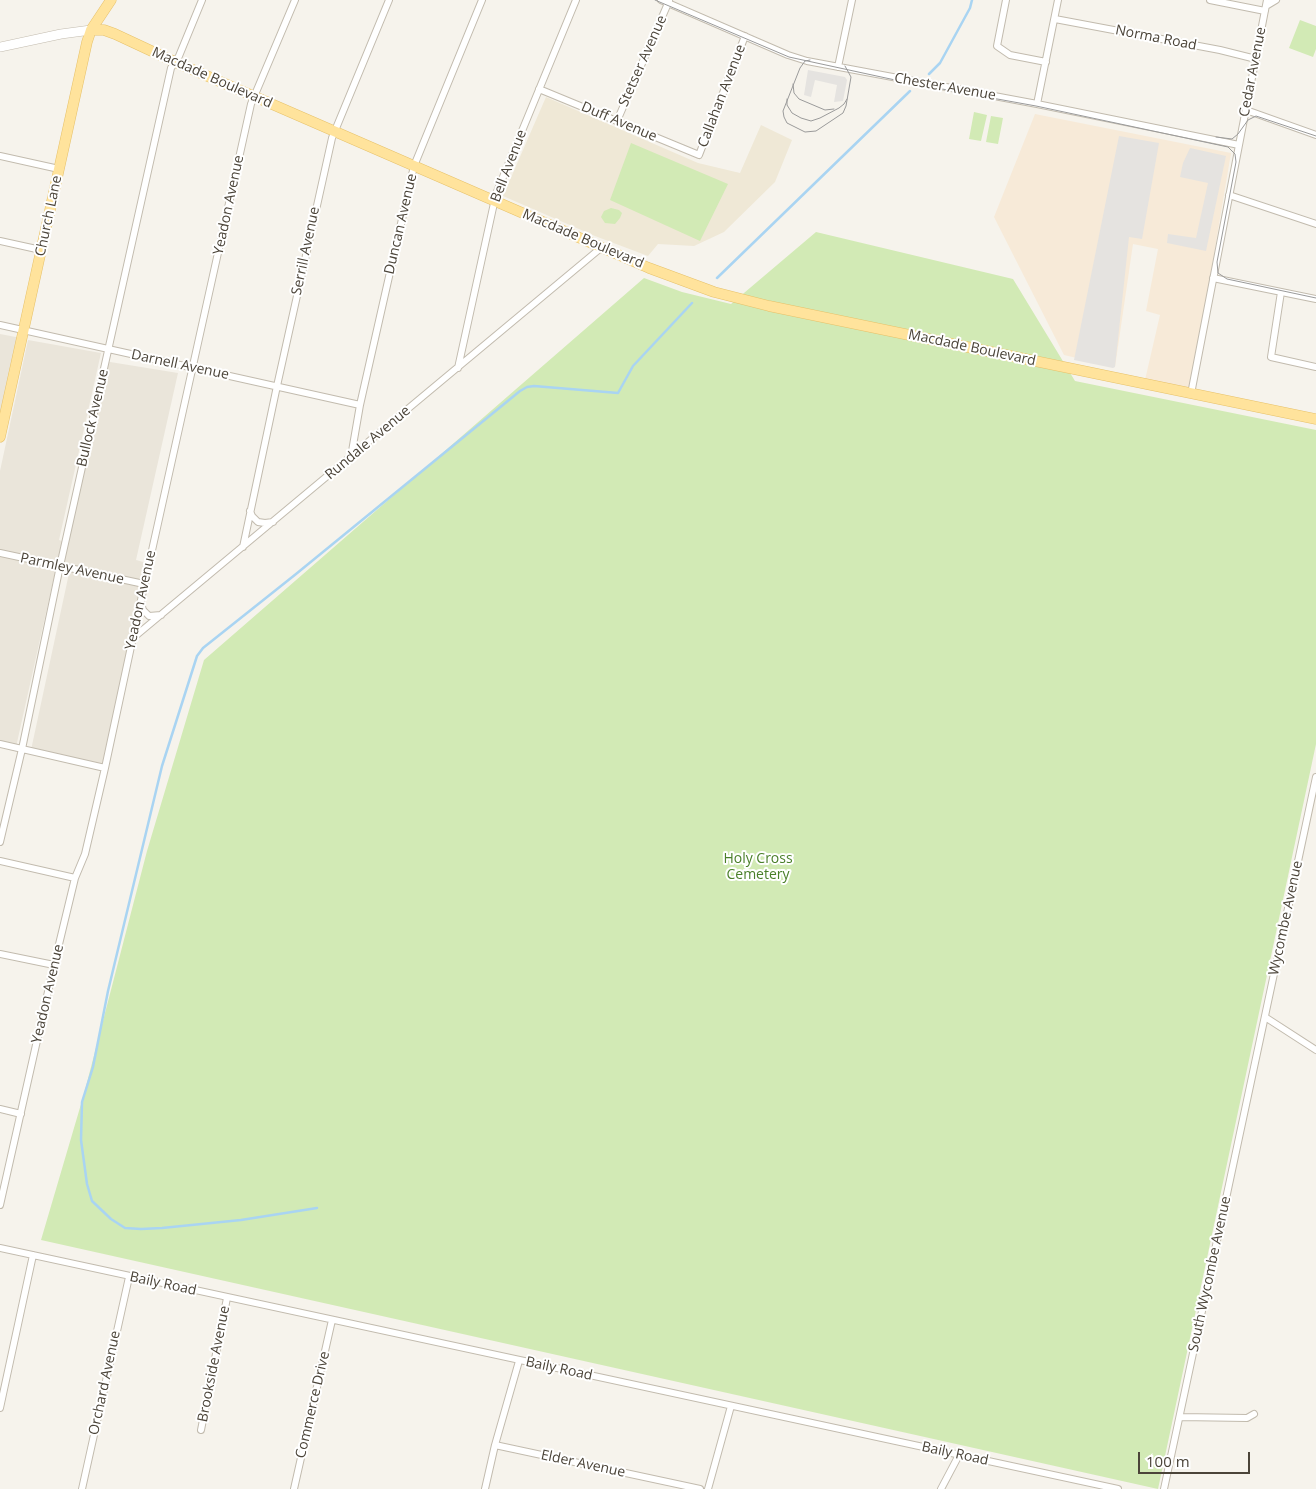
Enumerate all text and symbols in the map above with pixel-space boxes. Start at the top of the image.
street label: Stetser Avenue [615,13,671,109]
street label: Norma Road [1114,22,1198,54]
street label: Cedar Avenue [1236,26,1270,118]
street label: Callahan Avenue [695,42,749,150]
street label: Macdade Boulevard [149,44,275,112]
street label: Chester Avenue [893,70,997,104]
street label: Duff Avenue [579,99,659,145]
street label: Bell Avenue [487,127,531,205]
street label: Yeadon Avenue [210,154,248,256]
street label: Duncan Avenue [381,172,421,276]
street label: Church Lane [32,174,66,258]
street label: Serrill Avenue [288,205,324,297]
street label: Macdade Boulevard [520,206,646,272]
street label: Macdade Boulevard [907,326,1037,370]
street label: Darnell Avenue [130,346,230,384]
street label: Bullock Avenue [74,368,112,468]
street label: Rundale Avenue [322,403,414,483]
street label: Yeadon Avenue [122,549,160,651]
street label: Parmley Avenue [19,550,125,588]
park label: Holy Cross Cemetery [723,851,793,884]
street label: Wycombe Avenue [1266,859,1306,977]
street label: Yeadon Avenue [28,943,68,1045]
street label: South Wycombe Avenue [1185,1195,1235,1353]
street label: Baily Road [128,1269,198,1299]
street label: Brookside Avenue [194,1304,234,1424]
street label: Orchard Avenue [86,1329,124,1437]
street label: Commerce Drive [293,1350,333,1460]
street label: Baily Road [524,1354,594,1384]
street label: Baily Road [920,1439,990,1469]
scale bar [1141,1442,1254,1474]
street label: Elder Avenue [539,1447,627,1481]
text: 100 m [1146,1451,1190,1471]

